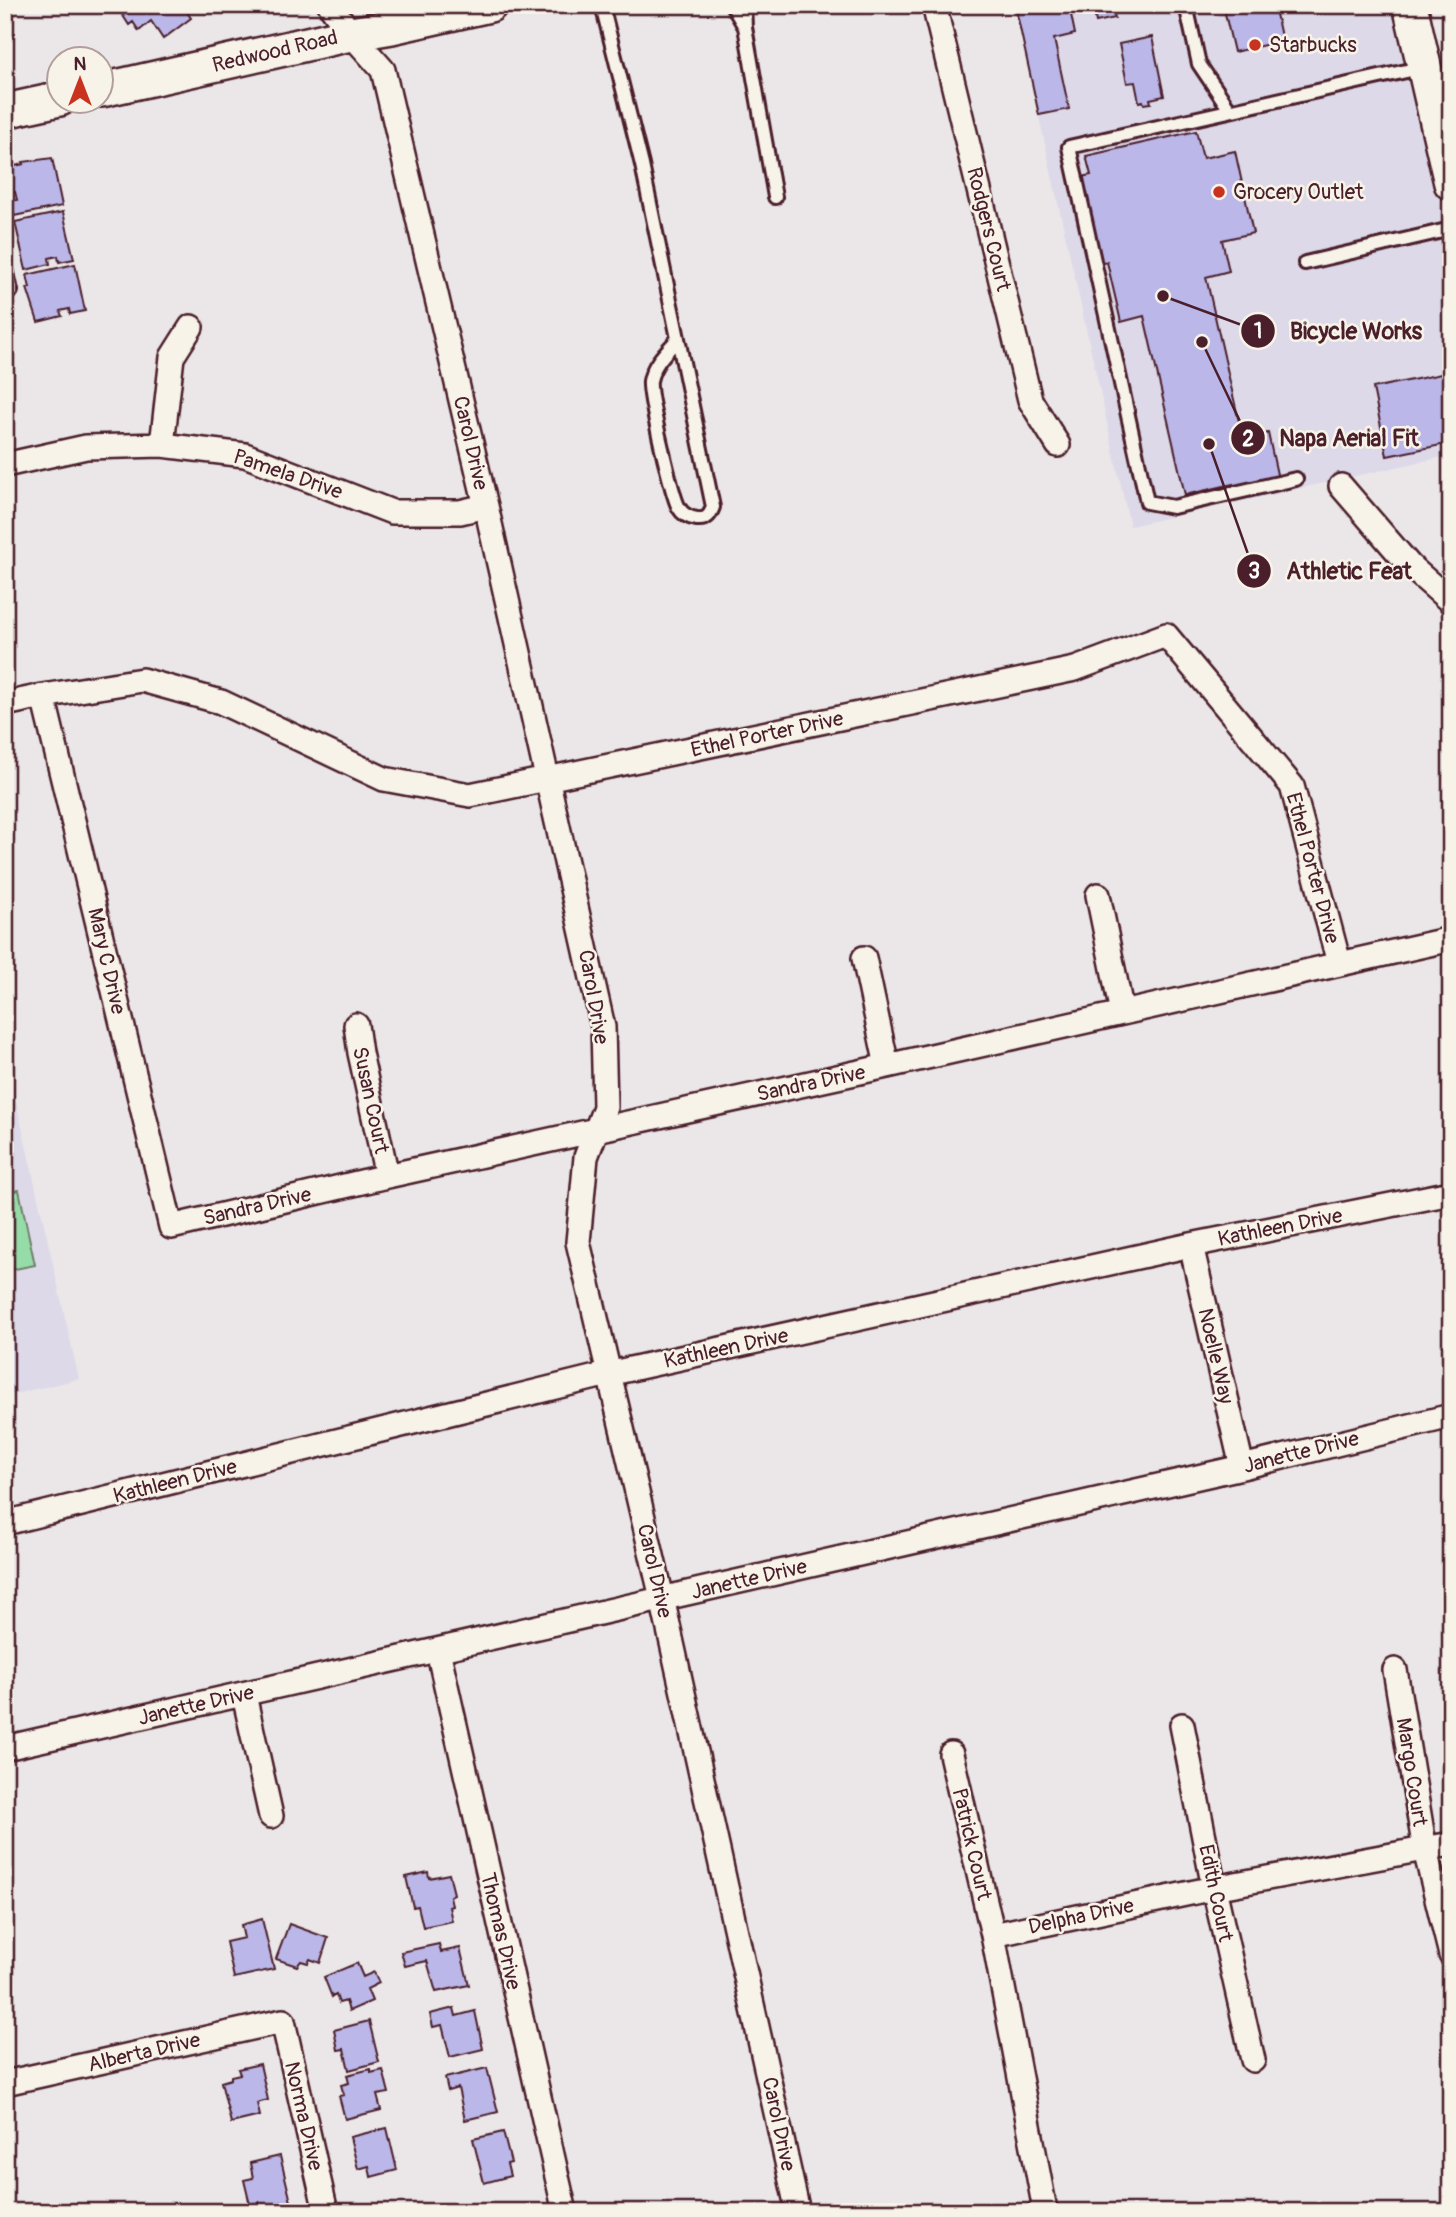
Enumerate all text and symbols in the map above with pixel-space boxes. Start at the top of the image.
street label: Redwood Road [210,24,340,79]
place label: Starbucks [1269,32,1357,59]
marker: Starbucks [1247,37,1263,53]
north arrow [46,46,116,116]
text: N [74,52,87,76]
street label: Rodgers Court [960,164,1017,294]
place label: Grocery Outlet [1233,179,1364,206]
marker: Grocery Outlet [1211,184,1227,200]
callout: Bicycle Works [1241,309,1436,353]
text: Bicycle Works [1290,317,1423,346]
text: 1 [1254,318,1262,345]
street label: Carol Drive [447,394,495,493]
callout: Napa Aerial Fit [1231,416,1433,460]
text: Napa Aerial Fit [1279,424,1420,453]
text: 2 [1242,426,1254,453]
street label: Pamela Drive [230,443,347,506]
callout: Athletic Feat [1237,549,1425,593]
text: Athletic Feat [1286,557,1413,586]
text: 3 [1248,558,1260,585]
street label: Ethel Porter Drive [688,705,846,764]
street label: Ethel Porter Drive [1279,790,1346,947]
street label: Mary C Drive [81,905,132,1018]
street label: Carol Drive [572,948,615,1047]
street label: Susan Court [346,1044,395,1157]
street label: Sandra Drive [754,1059,868,1108]
street label: Sandra Drive [200,1181,314,1232]
street label: Kathleen Drive [1215,1202,1345,1253]
street label: Noelle Way [1191,1306,1240,1407]
street label: Kathleen Drive [661,1322,791,1375]
street label: Janette Drive [1241,1425,1362,1480]
street label: Kathleen Drive [110,1453,240,1510]
street label: Carol Drive [631,1522,679,1621]
street label: Janette Drive [689,1553,810,1606]
street label: Janette Drive [136,1679,257,1732]
street label: Margo Court [1390,1716,1433,1829]
street label: Patrick Court [945,1785,998,1903]
street label: Edith Court [1192,1842,1239,1945]
street label: Thomas Drive [474,1870,527,1993]
street label: Delpha Drive [1026,1892,1137,1941]
street label: Alberta Drive [85,2026,204,2079]
street label: Norma Drive [278,2059,329,2174]
street label: Carol Drive [755,2075,802,2174]

